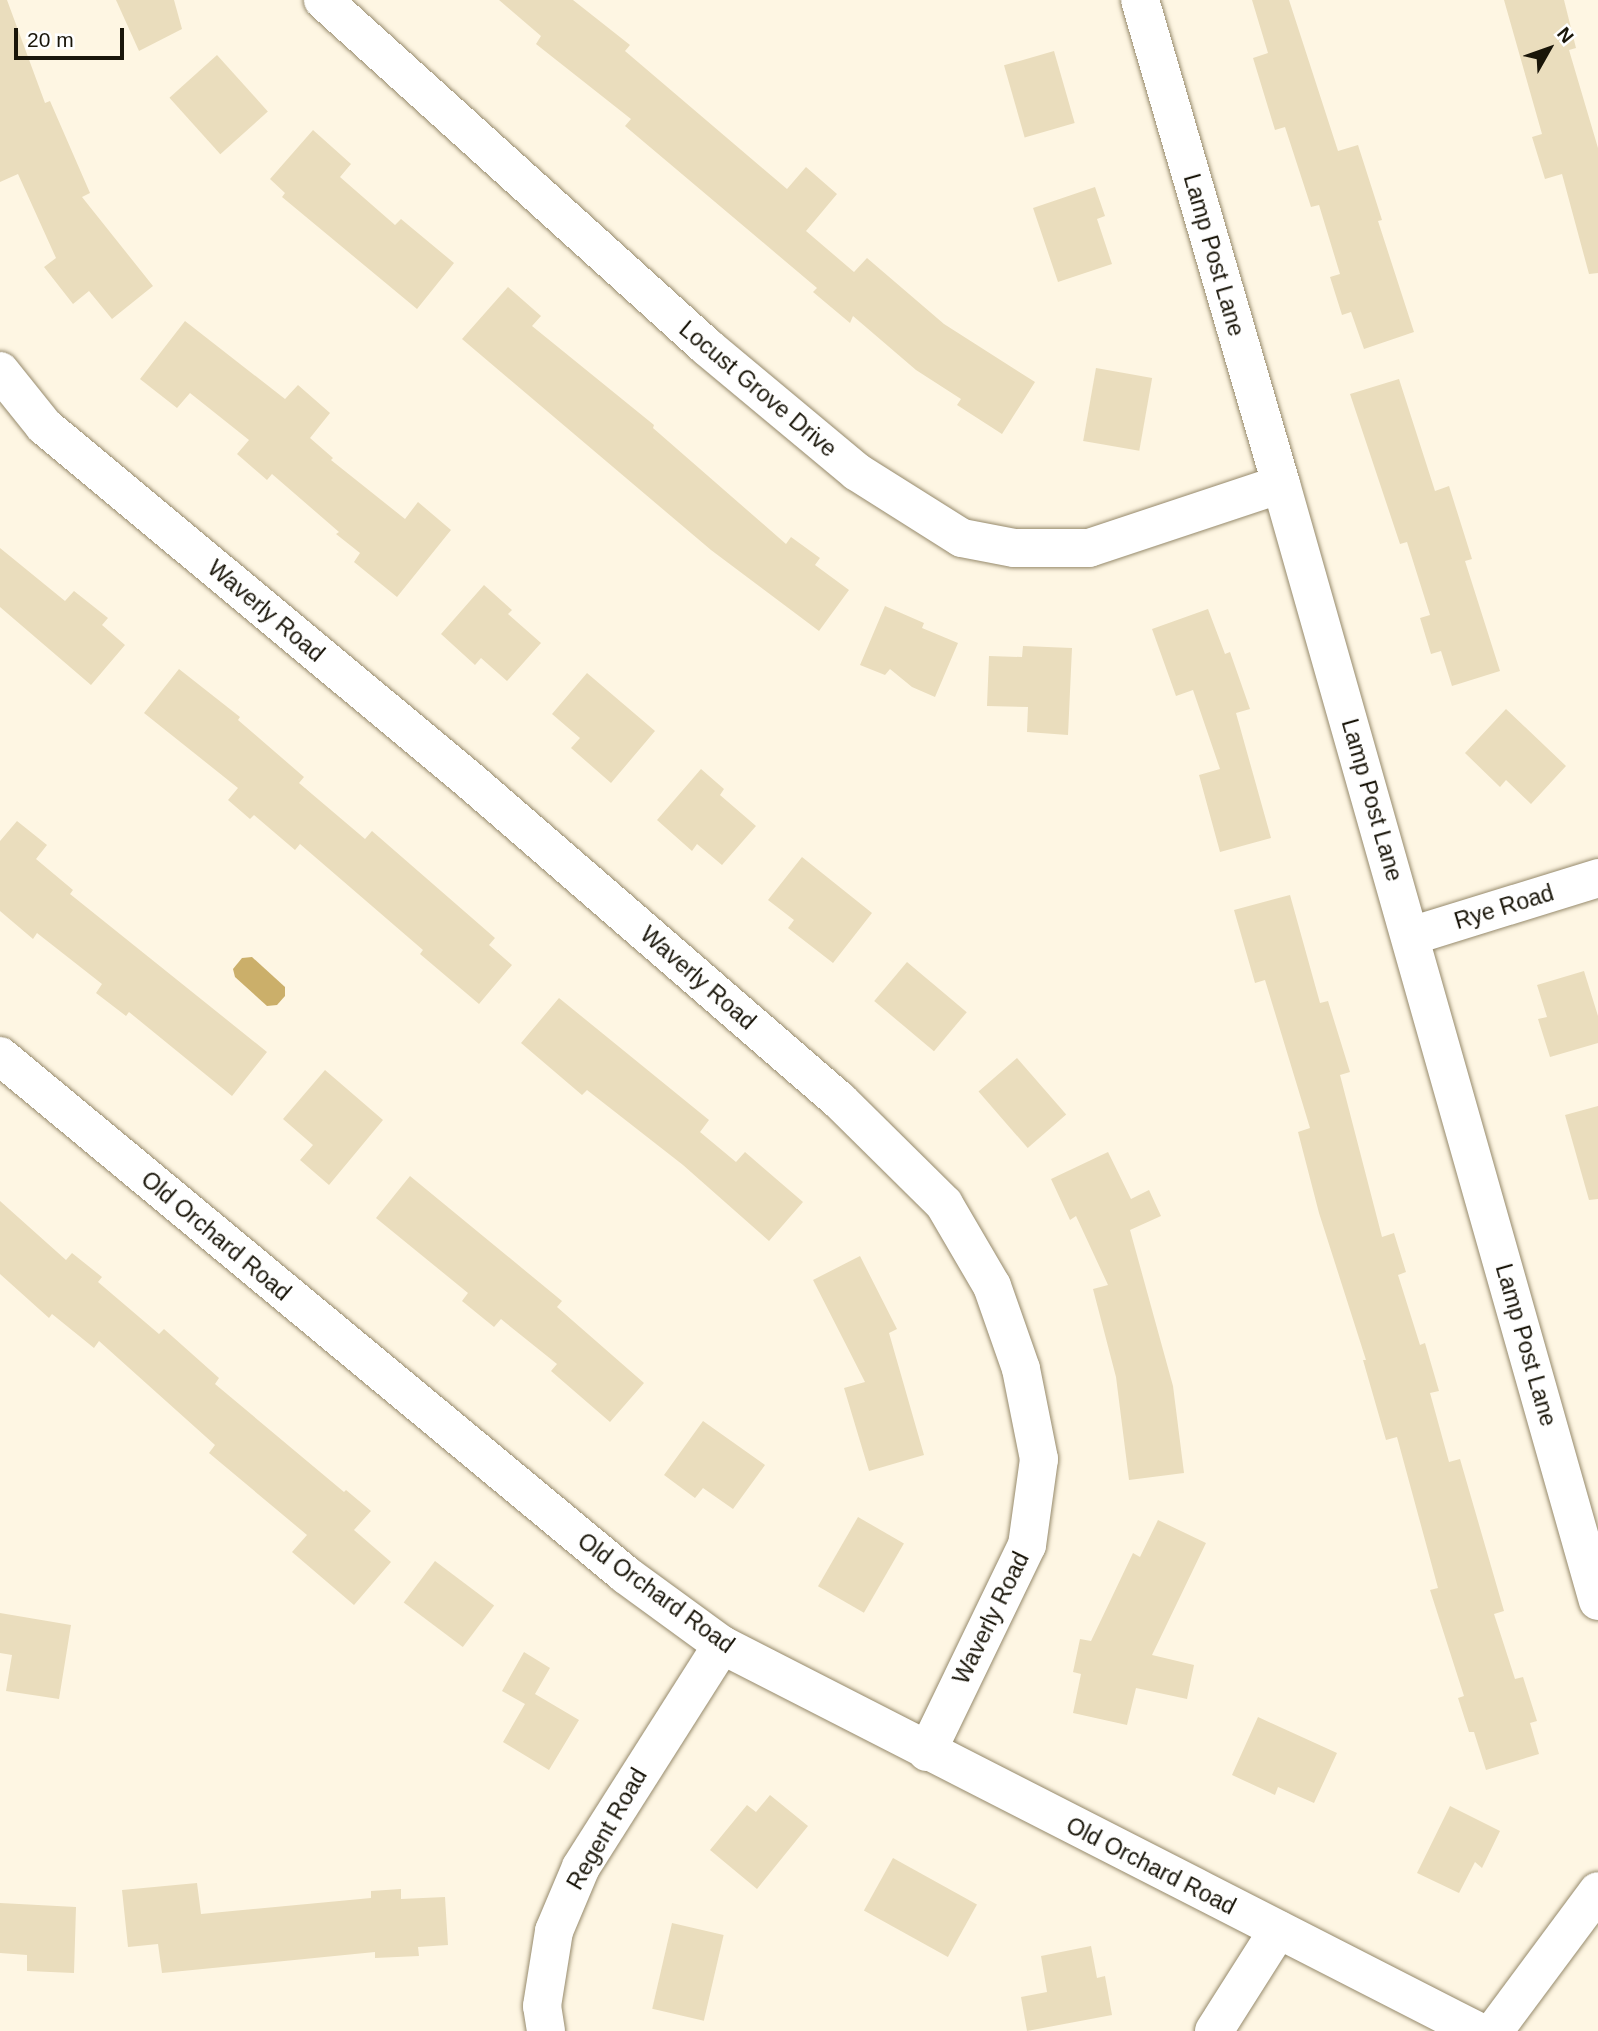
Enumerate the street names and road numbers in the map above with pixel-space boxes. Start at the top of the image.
street label: Lamp Post Lane [1178,171,1250,339]
street label: Locust Grove Drive [674,315,842,463]
street label: Waverly Road [202,554,330,668]
street label: Lamp Post Lane [1336,716,1408,884]
street label: Rye Road [1451,879,1557,935]
street label: Waverly Road [635,920,761,1036]
street label: Old Orchard Road [136,1165,296,1307]
street label: Lamp Post Lane [1490,1261,1562,1429]
street label: Old Orchard Road [572,1527,740,1659]
street label: Waverly Road [947,1547,1035,1689]
street label: Regent Road [561,1763,653,1895]
street label: Old Orchard Road [1062,1811,1240,1921]

